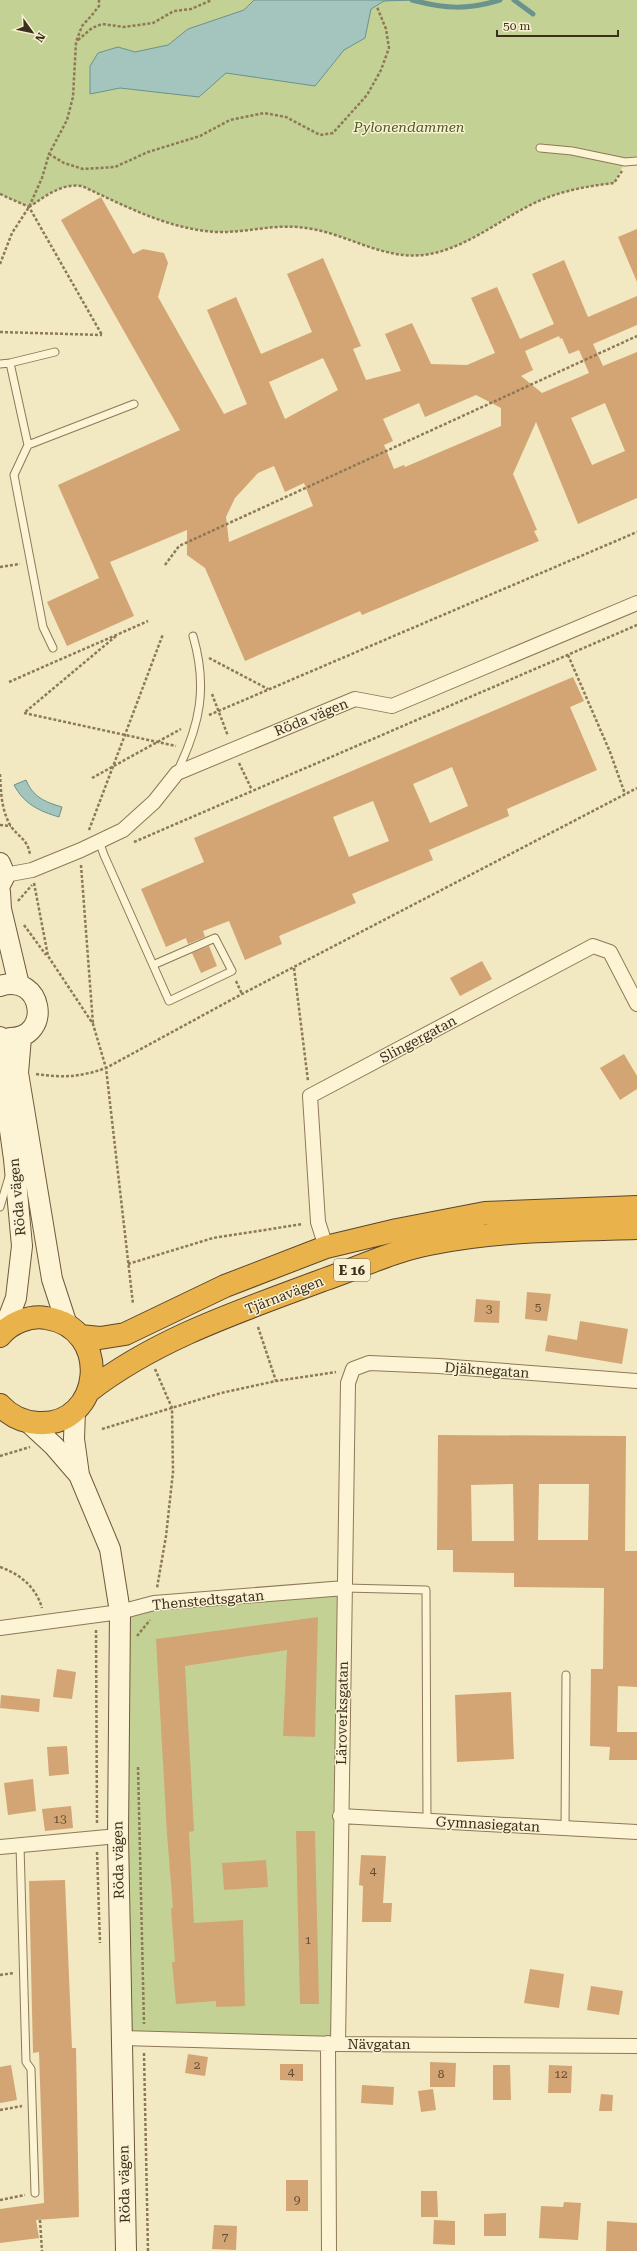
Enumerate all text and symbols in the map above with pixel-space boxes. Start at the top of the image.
north arrow [12,12,52,52]
scale bar [497,12,618,38]
text: 50 m [503,19,530,33]
text: N [32,30,48,45]
park label: Pylonendammen [353,119,465,135]
street label: Röda vägen [272,695,350,739]
street label: Slingergatan [377,1012,459,1066]
street label: Röda vägen [6,1157,28,1237]
road number: E 16 [334,1259,370,1281]
street label: Tjärnavägen [242,1273,326,1317]
house number: 5 [535,1300,542,1314]
house number: 3 [486,1302,493,1316]
street label: Djäknegatan [444,1359,530,1381]
street label: Thenstedtsgatan [151,1587,265,1613]
street label: Läroverksgatan [333,1661,351,1765]
house number: 13 [53,1812,67,1826]
street label: Gymnasiegatan [435,1813,541,1835]
street label: Röda vägen [109,1821,127,1899]
house number: 4 [370,1864,377,1878]
house number: 1 [305,1933,312,1947]
street label: Nävgatan [347,2036,411,2052]
house number: 2 [194,2058,201,2072]
house number: 4 [288,2065,295,2079]
house number: 8 [438,2067,445,2081]
house number: 12 [554,2067,568,2081]
street label: Röda vägen [115,2145,133,2223]
house number: 9 [294,2193,301,2207]
house number: 7 [222,2230,229,2244]

